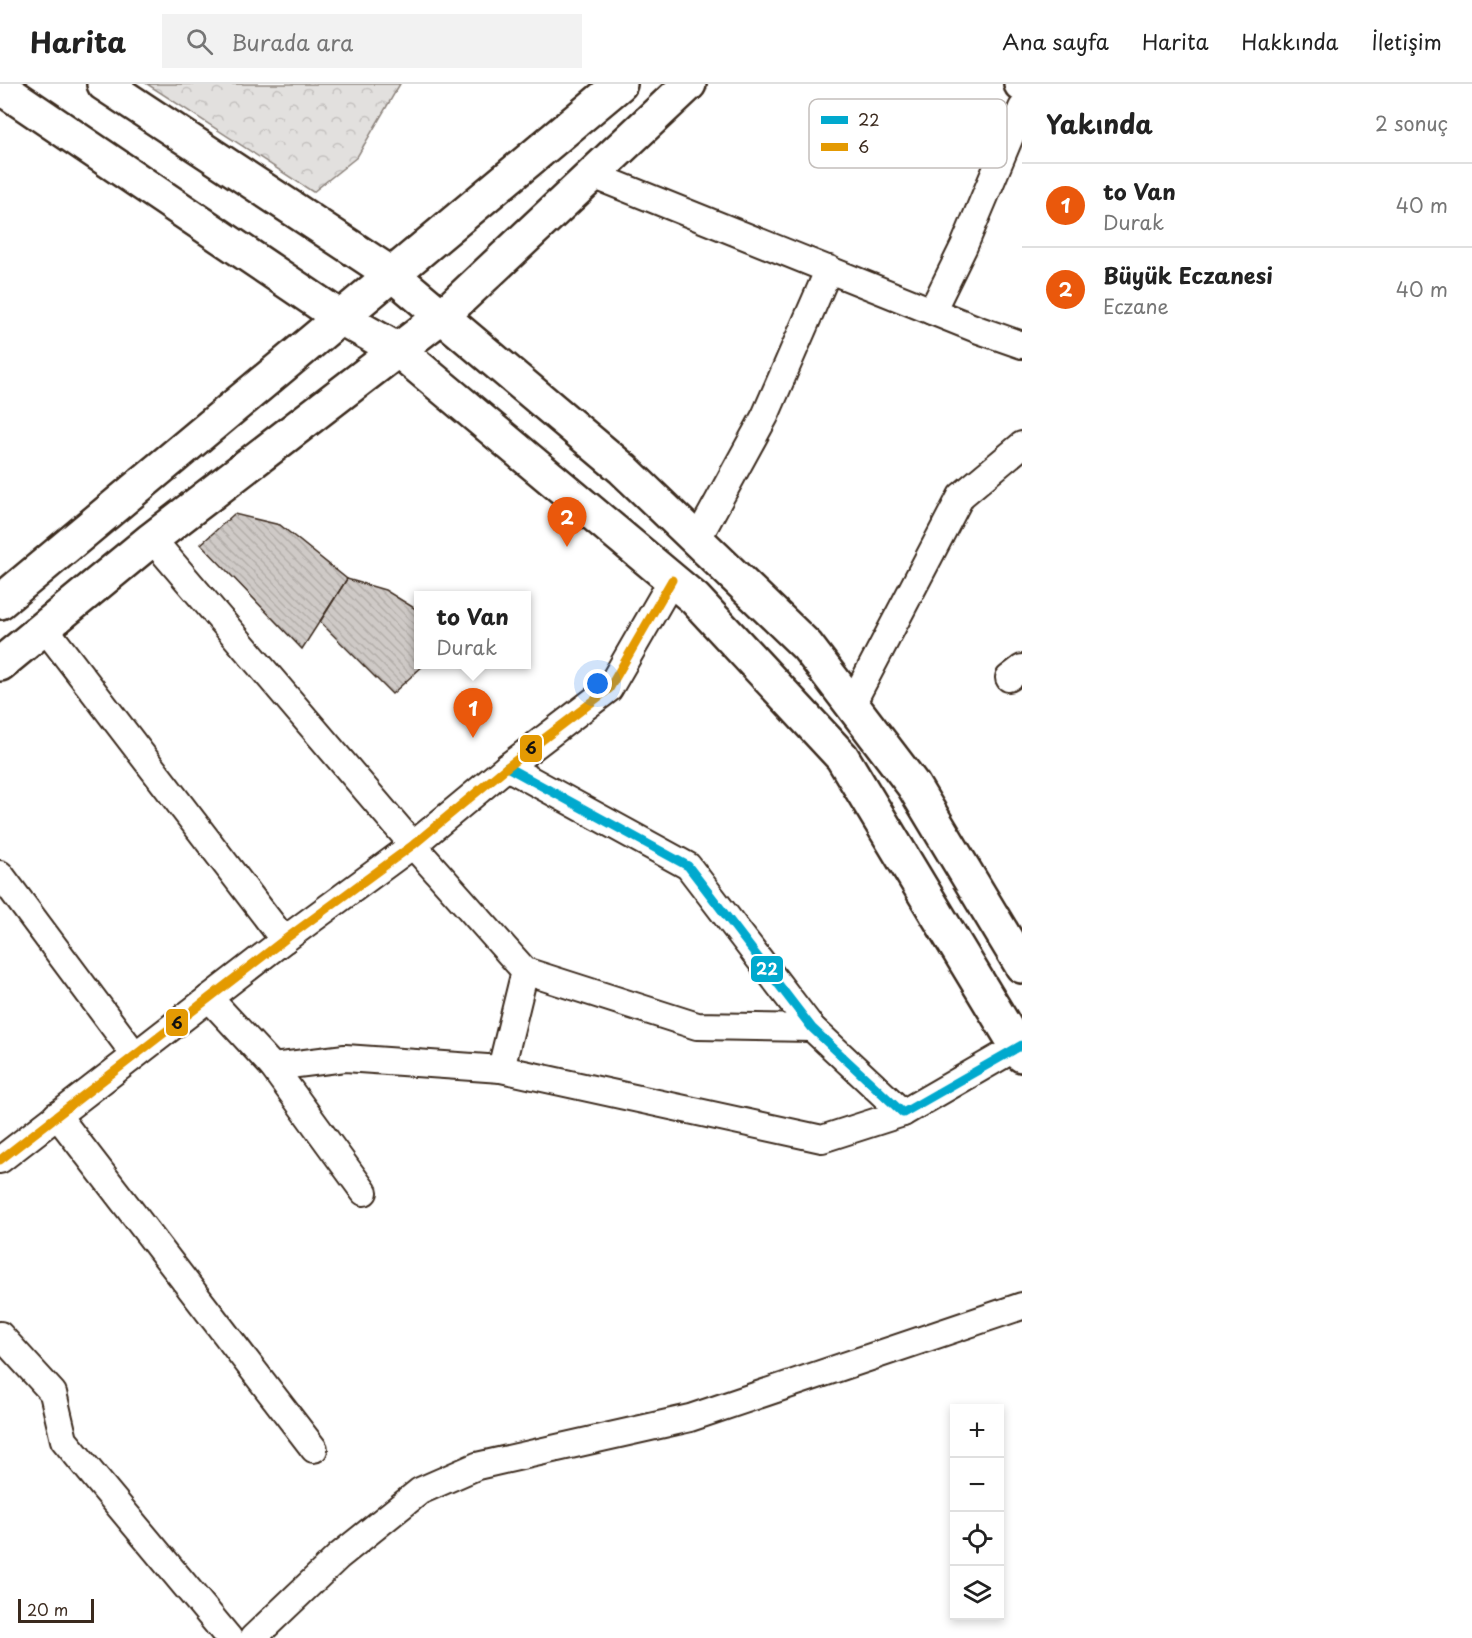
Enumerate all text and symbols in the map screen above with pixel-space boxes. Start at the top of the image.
search box [162,14,582,68]
text: Harita [30,20,126,63]
icon: search [183,25,216,58]
text: Burada ara [231,25,353,58]
text: Ana sayfa [1002,25,1109,57]
text: Harita [1142,25,1209,57]
text: Hakkında [1242,25,1338,57]
text: İletişim [1371,25,1442,57]
legend [809,99,1007,168]
text: Yakında [1046,104,1153,143]
text: 22 [858,107,880,131]
text: 2 sonuç [1375,108,1448,138]
text: 6 [858,134,869,158]
text: to Van [1103,174,1176,207]
text: 1 [1061,190,1070,220]
text: 40 m [1396,190,1448,220]
text: Durak [1103,207,1164,237]
text: Büyük Eczanesi [1103,258,1273,291]
text: 2 [1058,274,1073,304]
text: 40 m [1396,274,1448,304]
text: Eczane [1103,291,1169,321]
pin: 2 [548,498,586,547]
popup [414,591,531,669]
text: to Van [436,599,509,632]
text: Durak [436,632,497,662]
your location [583,669,612,698]
pin: 1 [454,688,492,738]
line badge: 6 [519,734,543,763]
text: 6 [525,735,537,759]
line badge: 22 [750,955,784,983]
text: 22 [756,956,778,980]
line badge: 6 [165,1008,189,1037]
text: 6 [171,1010,183,1034]
map controls [950,1404,1004,1620]
button: + [950,1404,1004,1458]
button: − [950,1458,1004,1512]
button: locate [950,1512,1004,1566]
button: layers [950,1566,1004,1620]
scale bar [18,1596,94,1624]
text: 20 m [27,1597,68,1621]

